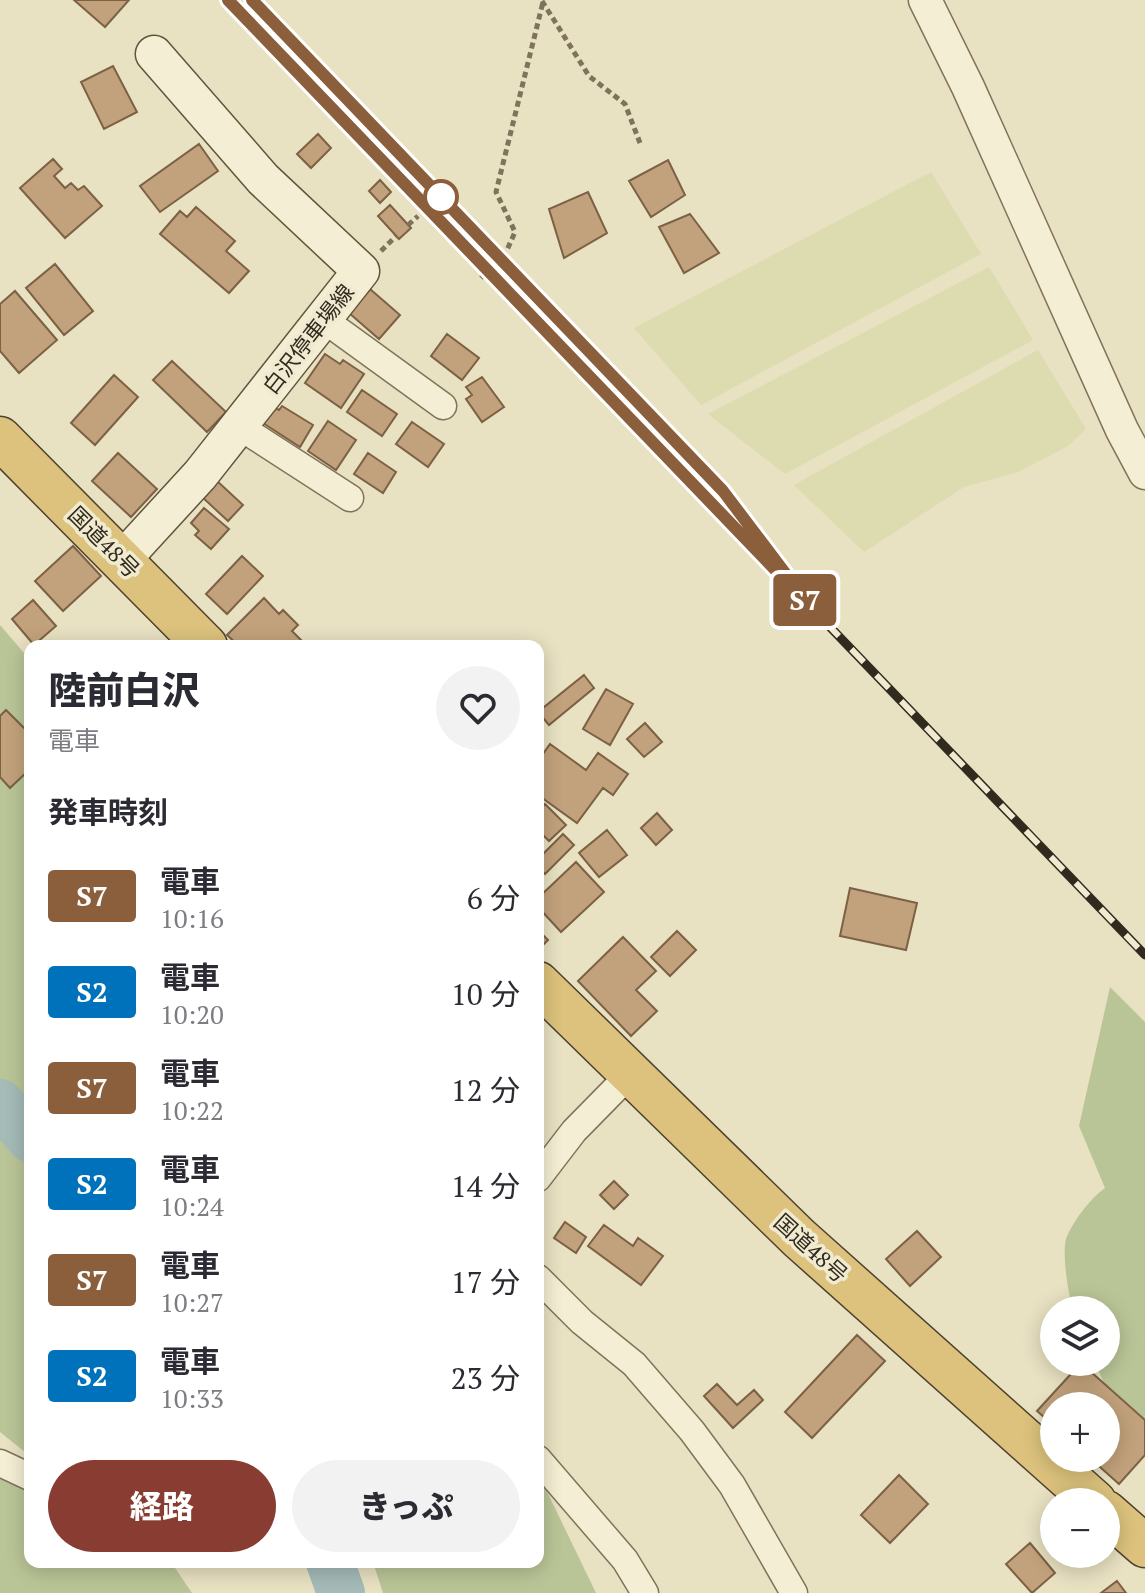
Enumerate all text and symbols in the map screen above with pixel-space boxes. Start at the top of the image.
unlabelled marker [424,180,458,214]
street label: 白沢停車場線 [256,278,360,400]
street label: 国道48号 [62,500,146,584]
line badge: S7 [769,574,841,626]
text: S7 [789,581,821,618]
text: 陸前白沢 [48,665,200,715]
button: heart [436,666,520,750]
text: 電車 [48,723,100,757]
text: 発車時刻 [48,792,168,832]
text: 電車 [160,861,220,901]
text: S7 [76,877,108,914]
text: 6 分 [467,878,520,918]
text: 10:16 [160,901,224,935]
text: 電車 [160,957,220,997]
text: S2 [76,973,108,1010]
text: 10 分 [451,974,520,1014]
text: 10:20 [160,997,224,1031]
text: 電車 [160,1053,220,1093]
text: S7 [76,1069,108,1106]
text: 12 分 [451,1070,520,1110]
text: 10:22 [160,1093,224,1127]
text: 電車 [160,1149,220,1189]
text: S2 [76,1165,108,1202]
text: 14 分 [451,1166,520,1206]
text: 10:24 [160,1189,224,1223]
street label: 国道48号 [768,1207,854,1288]
text: 電車 [160,1245,220,1285]
text: S7 [76,1261,108,1298]
text: 17 分 [451,1262,520,1302]
text: 10:27 [160,1285,224,1319]
map controls [1040,1296,1120,1568]
button: layers [1040,1296,1120,1376]
text: 電車 [160,1341,220,1381]
text: S2 [76,1357,108,1394]
text: 23 分 [451,1358,520,1398]
text: 10:33 [160,1381,224,1415]
button: + [1040,1392,1120,1472]
button: 経路 [48,1460,276,1552]
button: きっぷ [292,1460,520,1552]
button: − [1040,1488,1120,1568]

